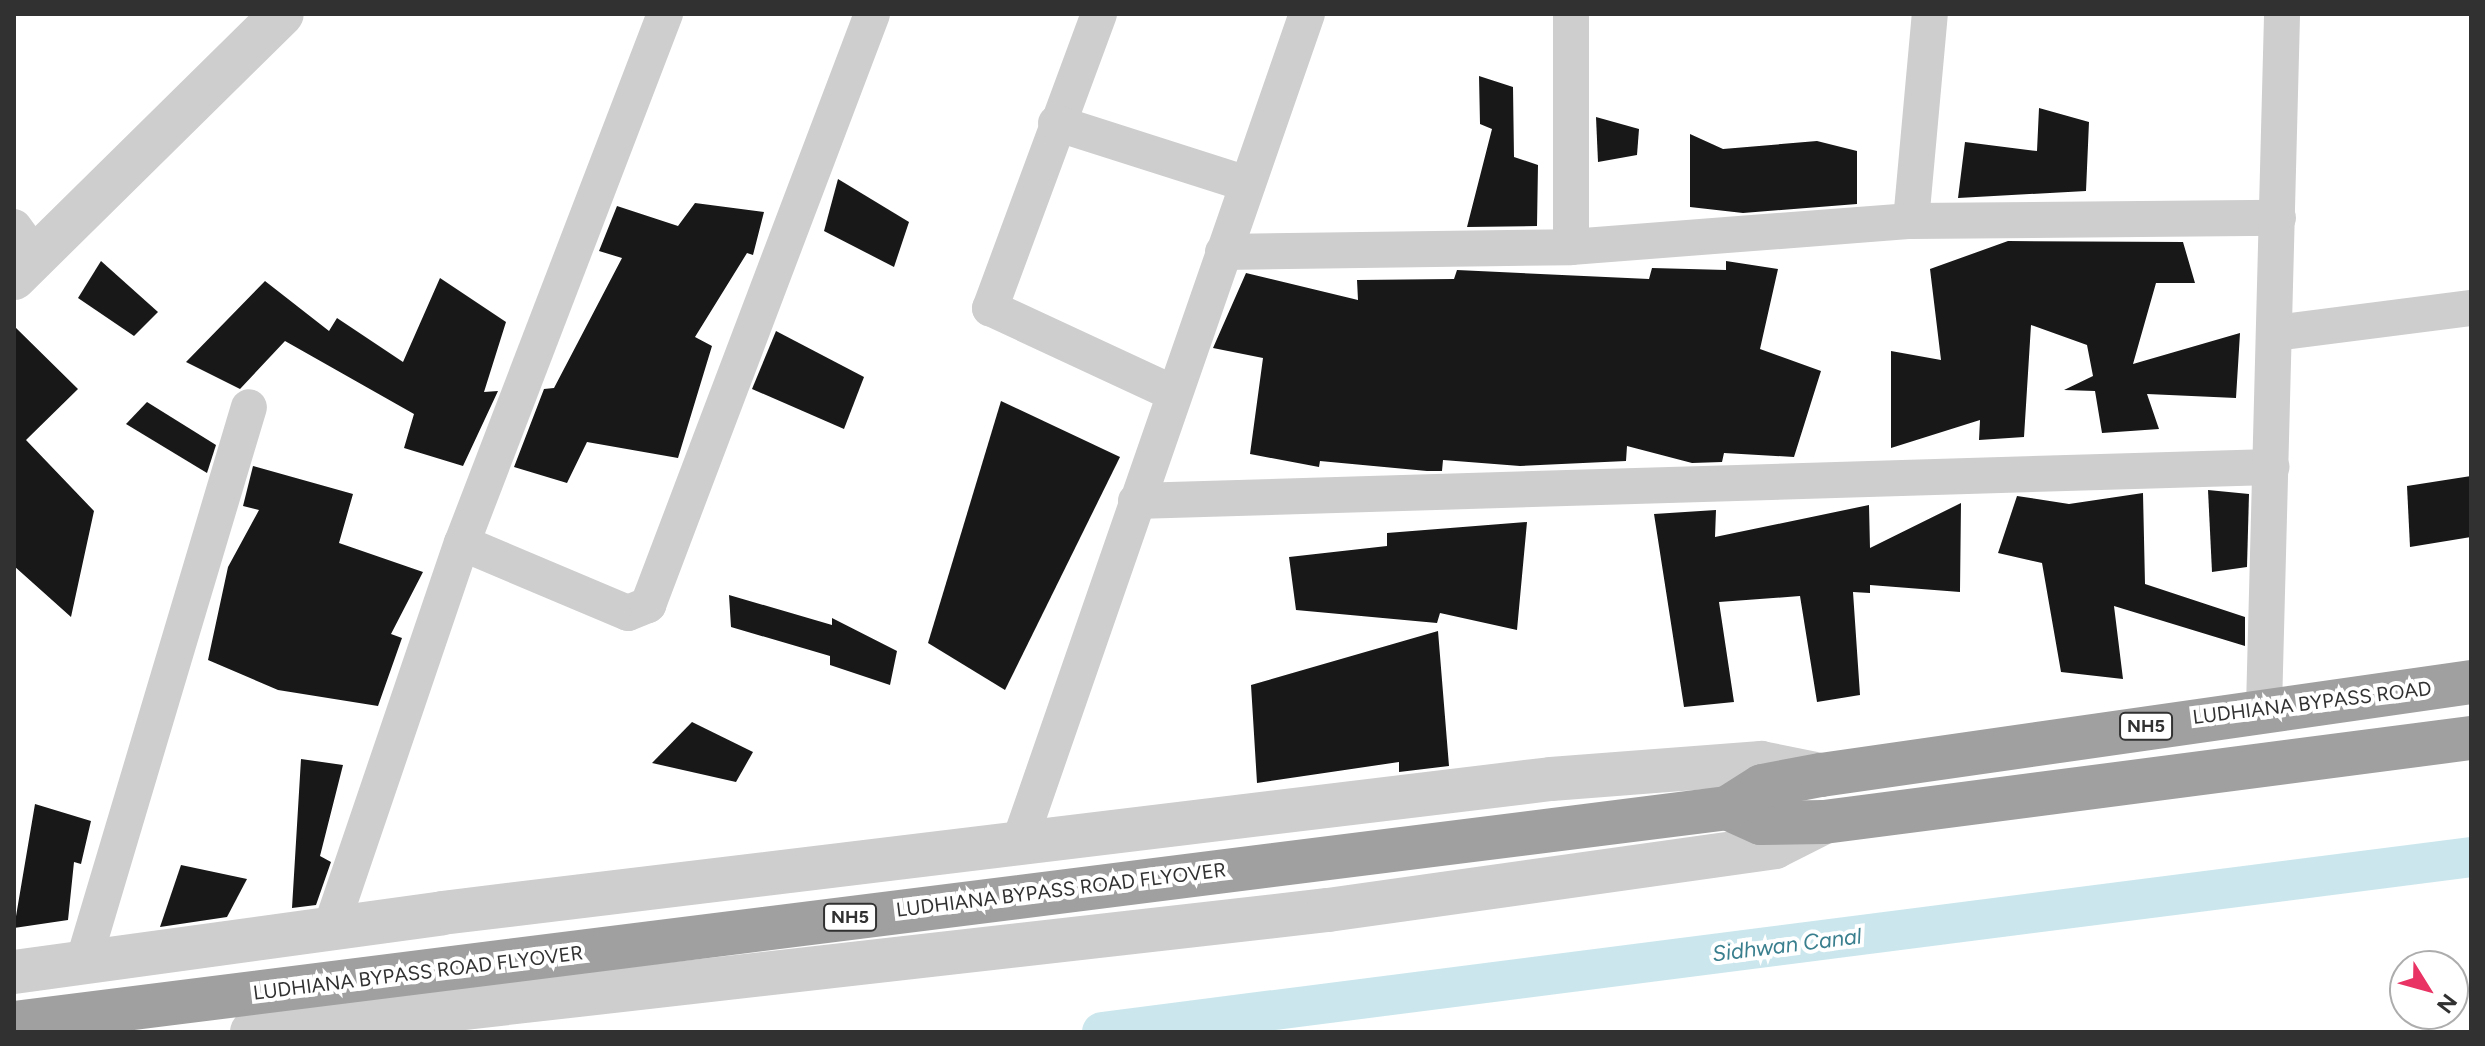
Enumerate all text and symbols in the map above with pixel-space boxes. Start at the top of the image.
street label: LUDHIANA BYPASS ROAD [2191,676,2433,730]
road number: NH5 [2118,712,2174,740]
street label: LUDHIANA BYPASS ROAD FLYOVER [895,858,1227,922]
road number: NH5 [822,903,878,931]
water label: Sidhwan Canal [1711,923,1863,967]
street label: LUDHIANA BYPASS ROAD FLYOVER [252,941,584,1005]
north arrow [2389,950,2469,1030]
text: N [2431,989,2463,1018]

